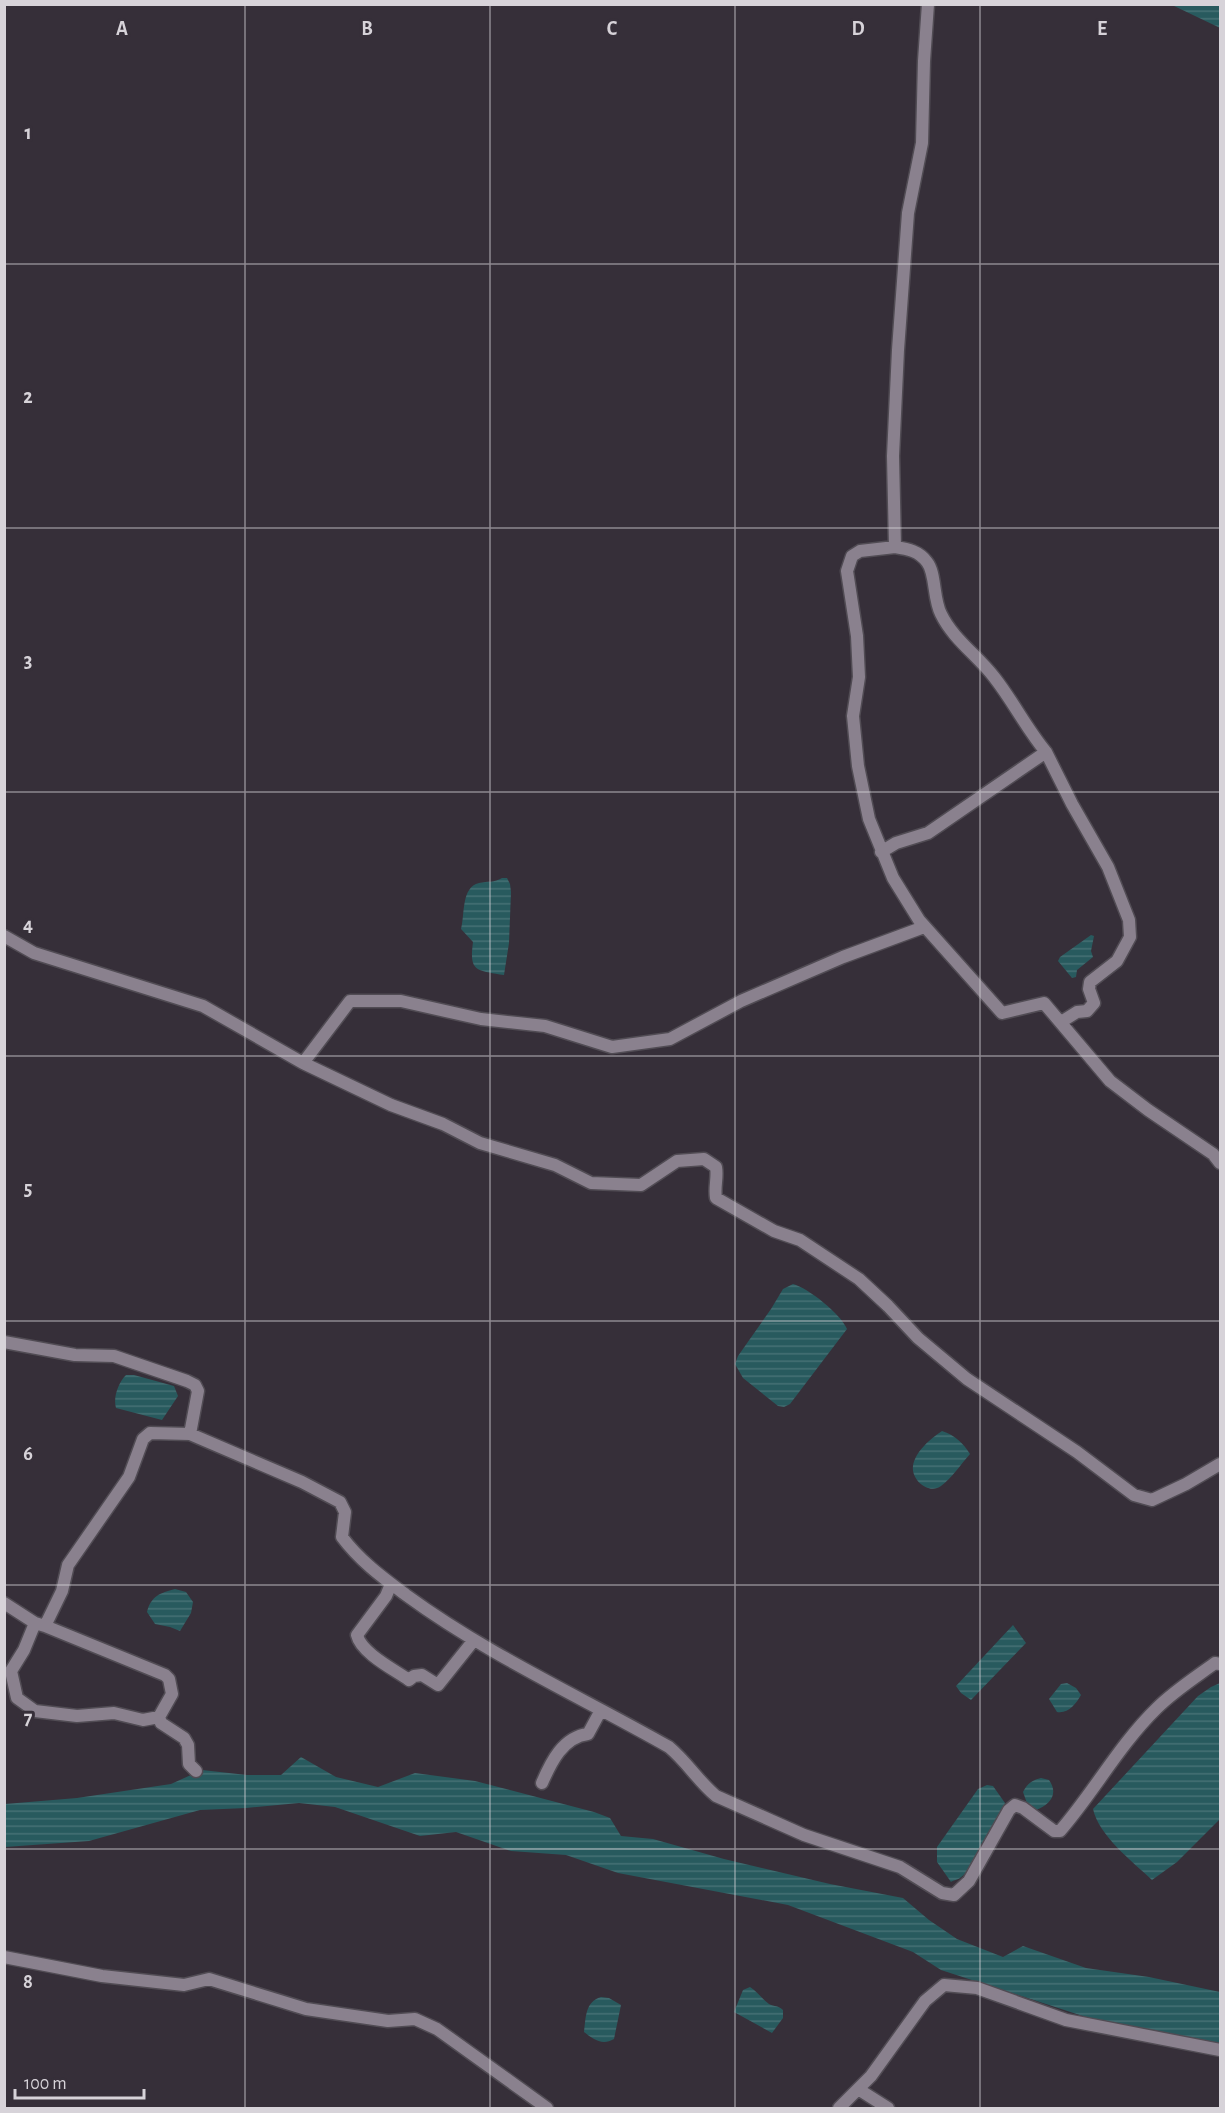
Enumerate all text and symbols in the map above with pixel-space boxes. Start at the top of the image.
text: A [116,19,128,39]
text: B [361,19,373,39]
text: C [607,19,618,39]
text: D [851,19,865,39]
text: E [1097,19,1107,39]
text: 1 [24,123,32,143]
text: 2 [23,387,33,407]
text: 3 [24,651,32,671]
text: 4 [23,915,33,935]
text: 5 [24,1179,32,1199]
text: 6 [23,1444,33,1464]
text: 7 [24,1708,33,1728]
text: 8 [23,1972,33,1992]
scale bar [15,2062,144,2100]
text: 100 m [24,2075,67,2093]

